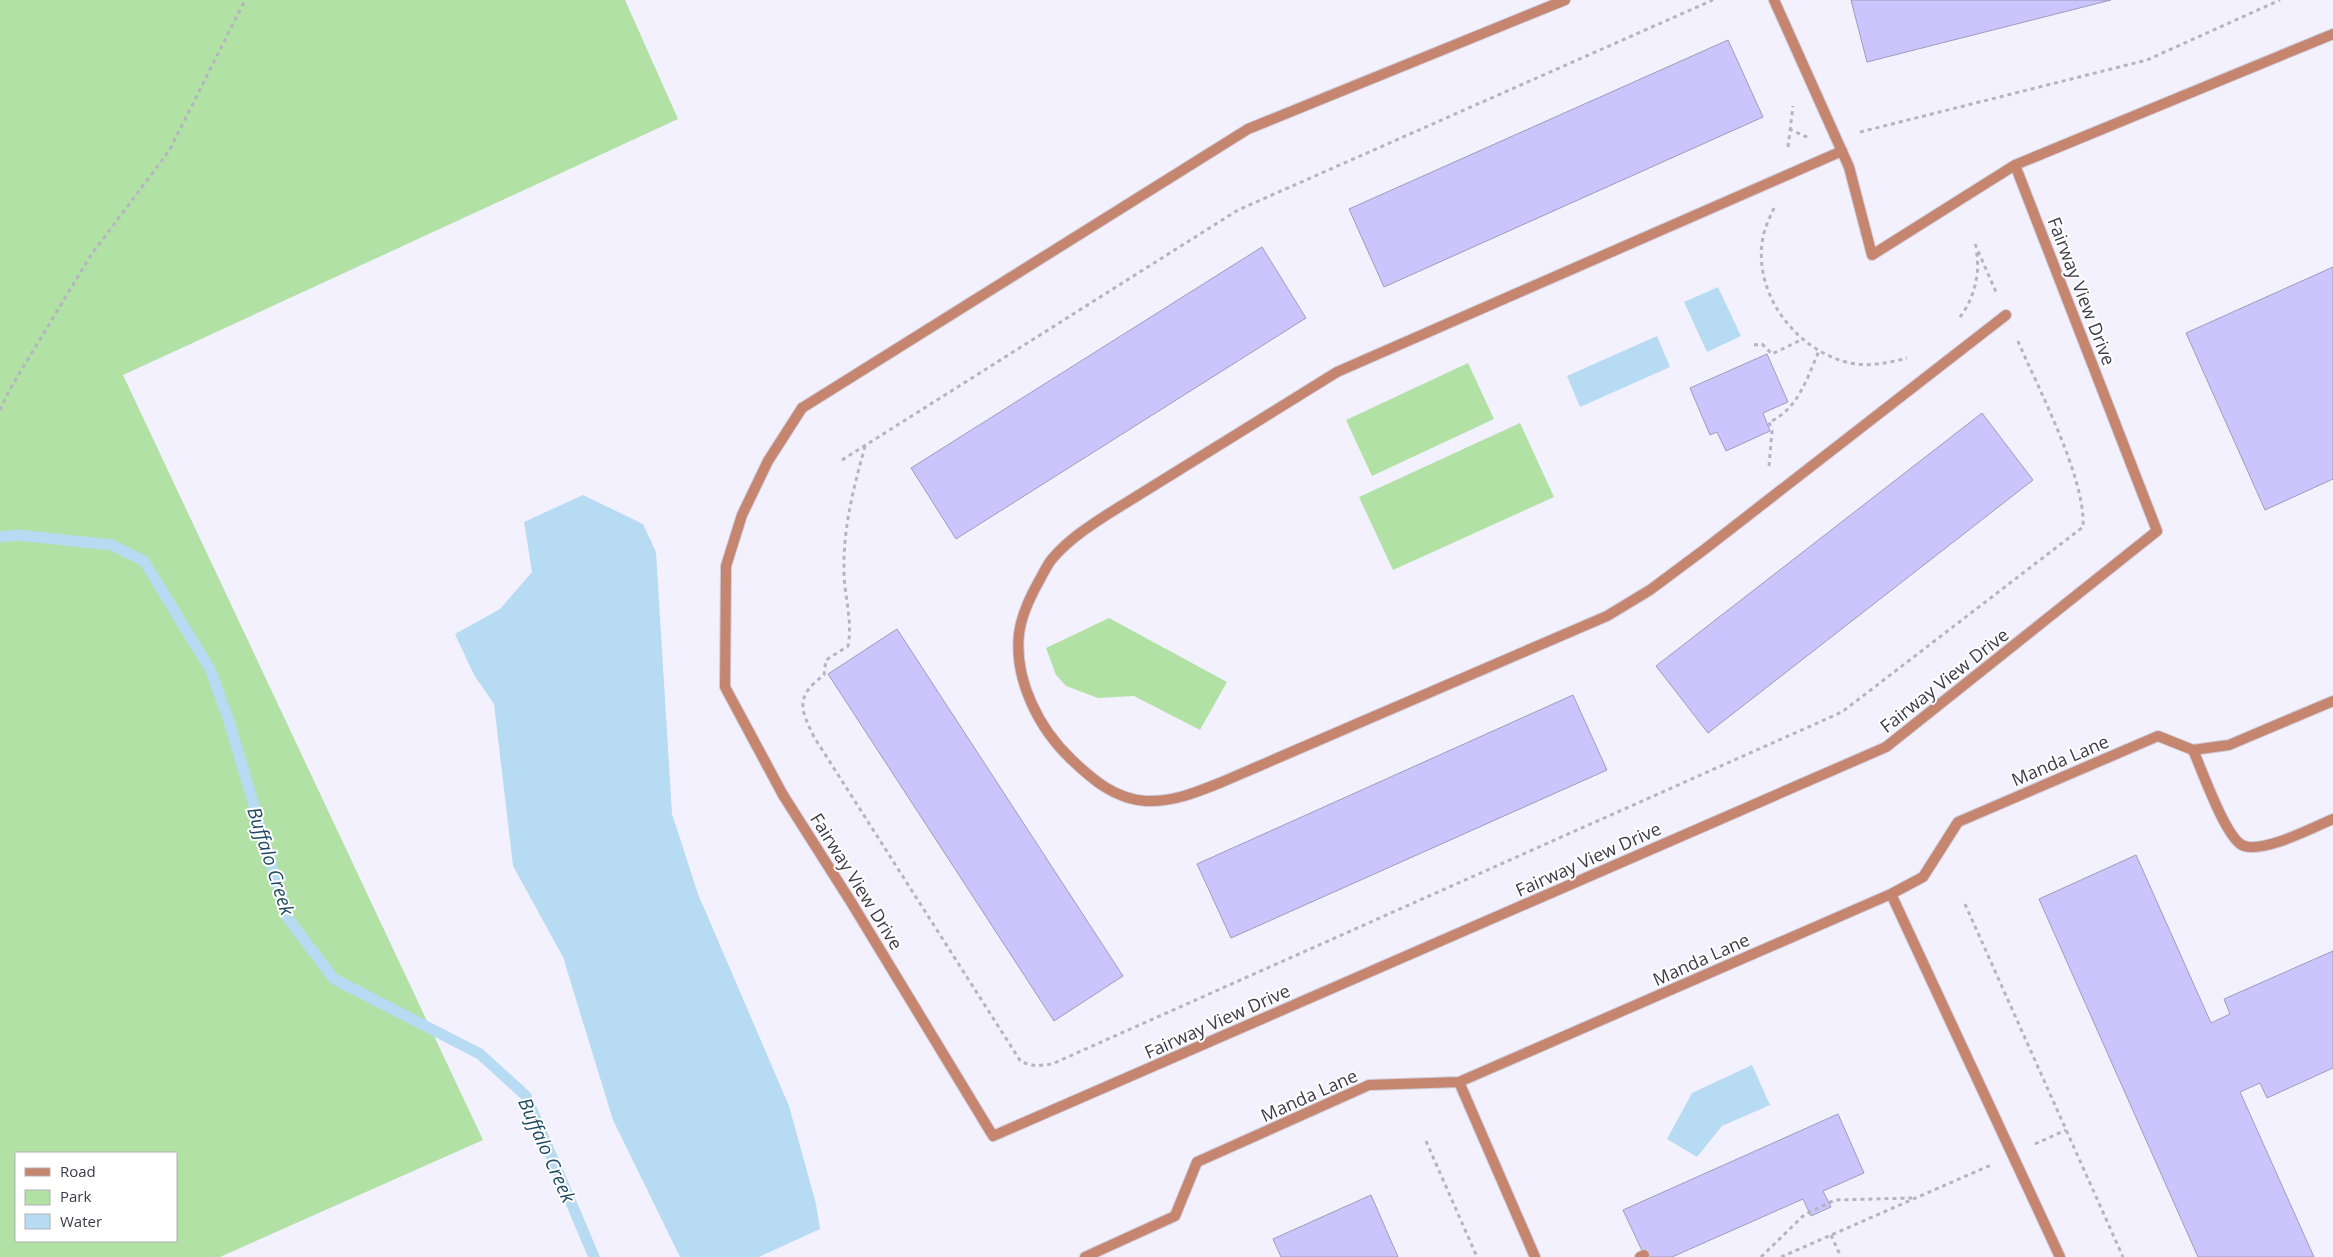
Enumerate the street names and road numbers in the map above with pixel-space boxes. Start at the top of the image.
street label: Fairway View Drive [2043,213,2121,369]
street label: Fairway View Drive [1875,622,2013,738]
street label: Manda Lane [2008,729,2112,791]
street label: Fairway View Drive [805,808,909,954]
street label: Fairway View Drive [1511,816,1665,902]
street label: Manda Lane [1649,927,1753,991]
street label: Fairway View Drive [1140,978,1294,1064]
street label: Manda Lane [1257,1063,1361,1127]

